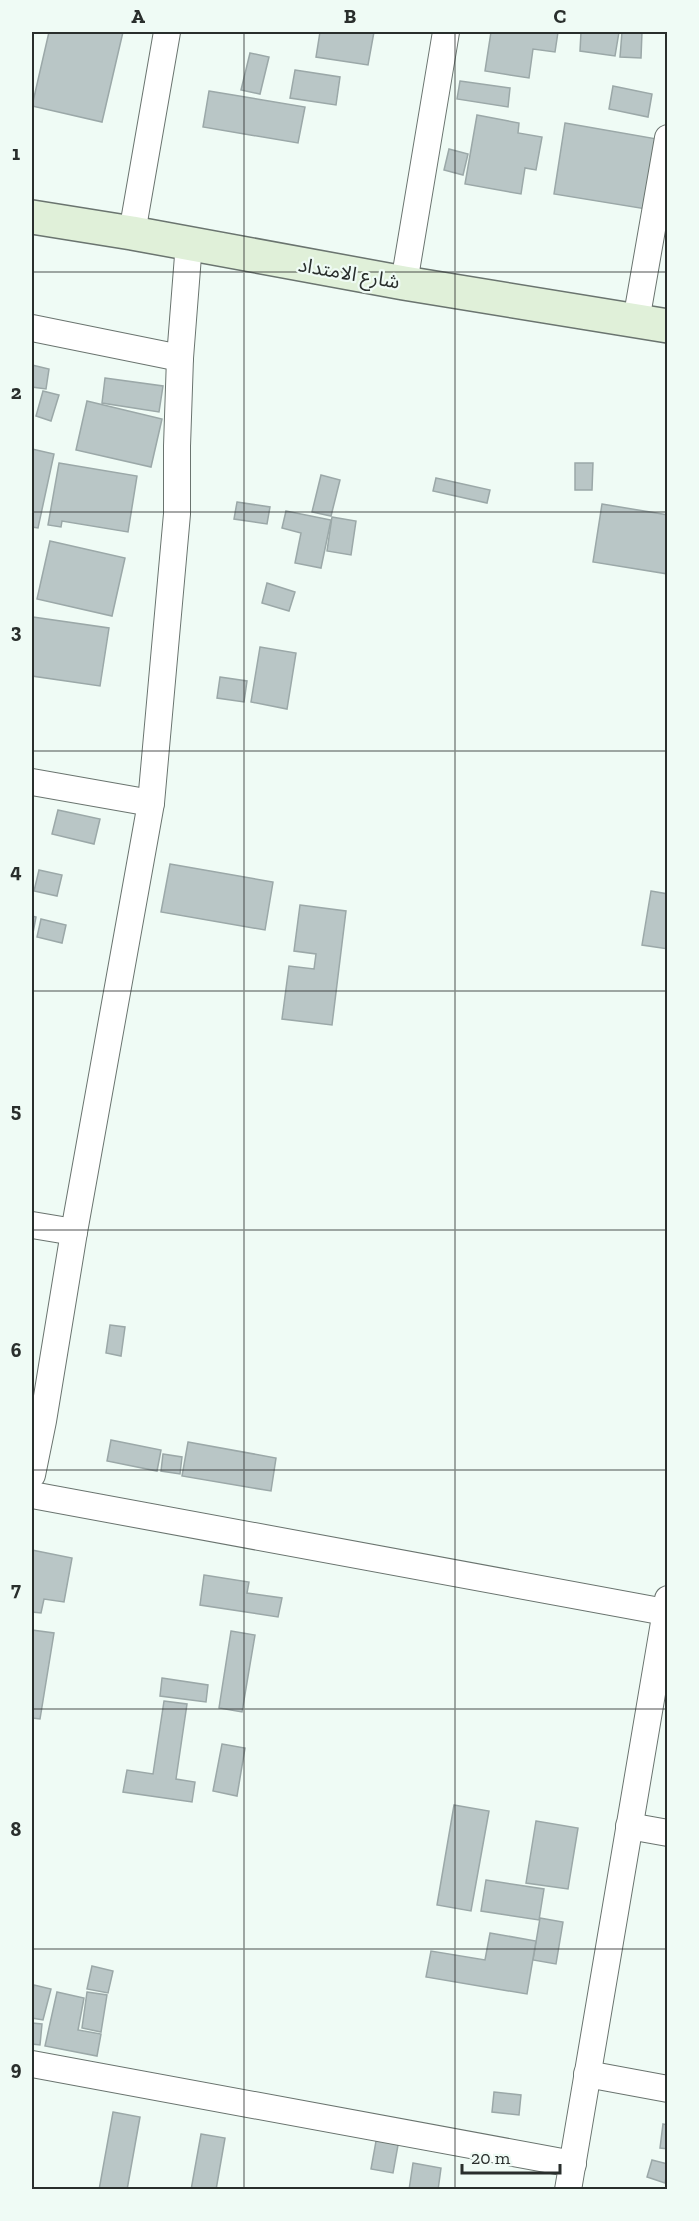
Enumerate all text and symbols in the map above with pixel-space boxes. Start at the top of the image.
text: A [131,4,145,28]
text: B [344,4,356,28]
text: C [554,4,567,28]
text: 1 [12,141,20,165]
street label: شارع الامتداد [296,252,402,297]
text: 2 [11,380,22,404]
text: 3 [11,619,22,643]
text: 4 [10,859,22,883]
text: 5 [11,1098,21,1122]
text: 6 [11,1338,22,1362]
text: 7 [11,1577,21,1601]
text: 8 [11,1817,22,1841]
text: 9 [11,2056,22,2080]
scale bar [462,2137,560,2175]
text: 20 m [471,2147,511,2169]

